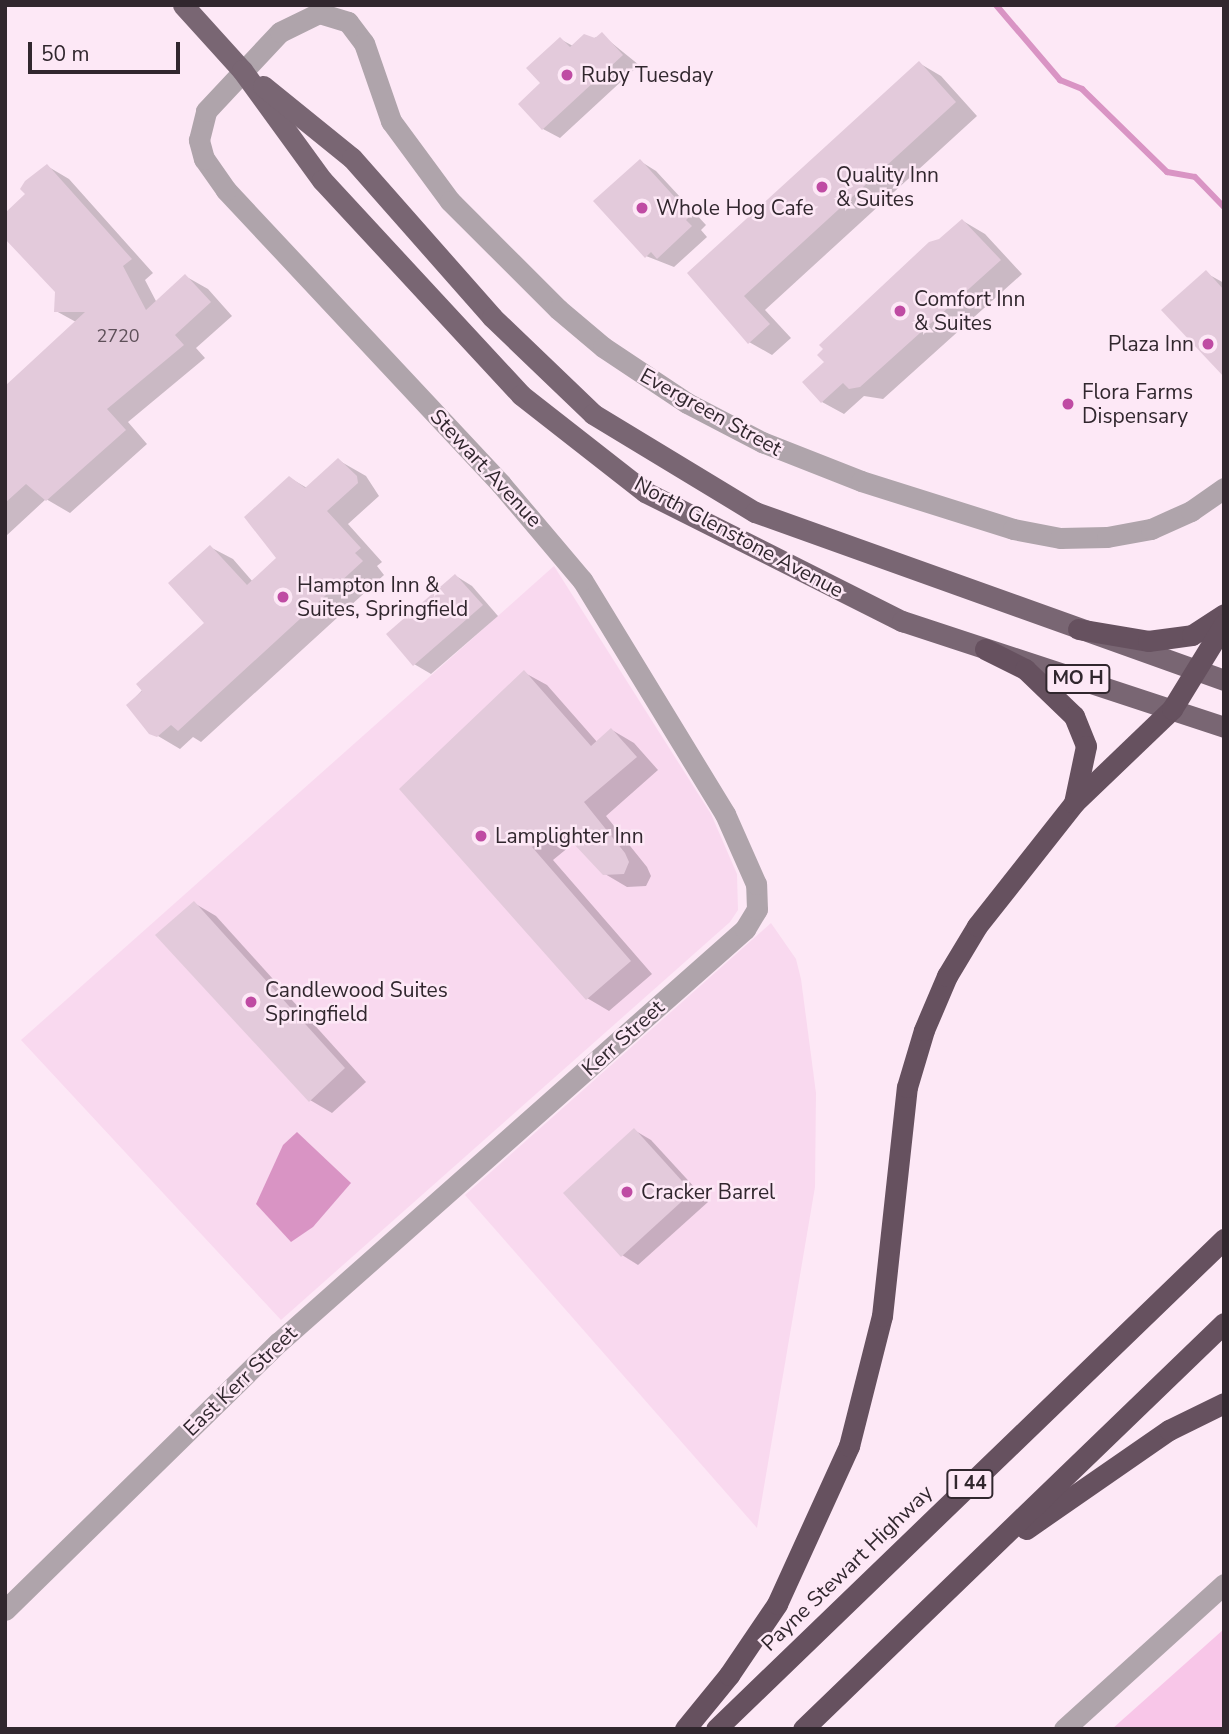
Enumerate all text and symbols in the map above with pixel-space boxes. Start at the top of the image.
scale bar [32,28,184,72]
text: 50 m [41,40,90,68]
place label: Ruby Tuesday [581,62,713,88]
marker: Ruby Tuesday [559,67,575,83]
place label: Quality Inn & Suites [836,162,939,212]
marker: Quality Inn & Suites [814,179,830,195]
place label: Whole Hog Cafe [656,195,814,221]
marker: Whole Hog Cafe [634,200,650,216]
place label: Comfort Inn & Suites [914,286,1025,336]
marker: Comfort Inn & Suites [892,303,908,319]
house number: 2720 [96,325,140,347]
place label: Plaza Inn [1108,331,1194,357]
marker: Plaza Inn [1200,336,1216,352]
street label: Evergreen Street [636,363,786,461]
place label: Flora Farms Dispensary [1082,379,1193,429]
marker: Flora Farms Dispensary [1060,396,1076,412]
street label: Stewart Avenue [425,404,547,532]
street label: North Glenstone Avenue [630,471,848,603]
place label: Hampton Inn & Suites, Springfield [297,572,468,622]
marker: Hampton Inn & Suites, Springfield [275,589,291,605]
road number: MO H [1045,664,1111,694]
place label: Lamplighter Inn [495,823,644,849]
marker: Lamplighter Inn [473,828,489,844]
place label: Candlewood Suites Springfield [265,977,448,1027]
marker: Candlewood Suites Springfield [243,994,259,1010]
street label: Kerr Street [577,995,669,1081]
place label: Cracker Barrel [641,1179,775,1205]
marker: Cracker Barrel [619,1184,635,1200]
street label: East Kerr Street [178,1321,302,1441]
road number: I 44 [946,1468,995,1500]
street label: Payne Stewart Highway [756,1480,938,1656]

